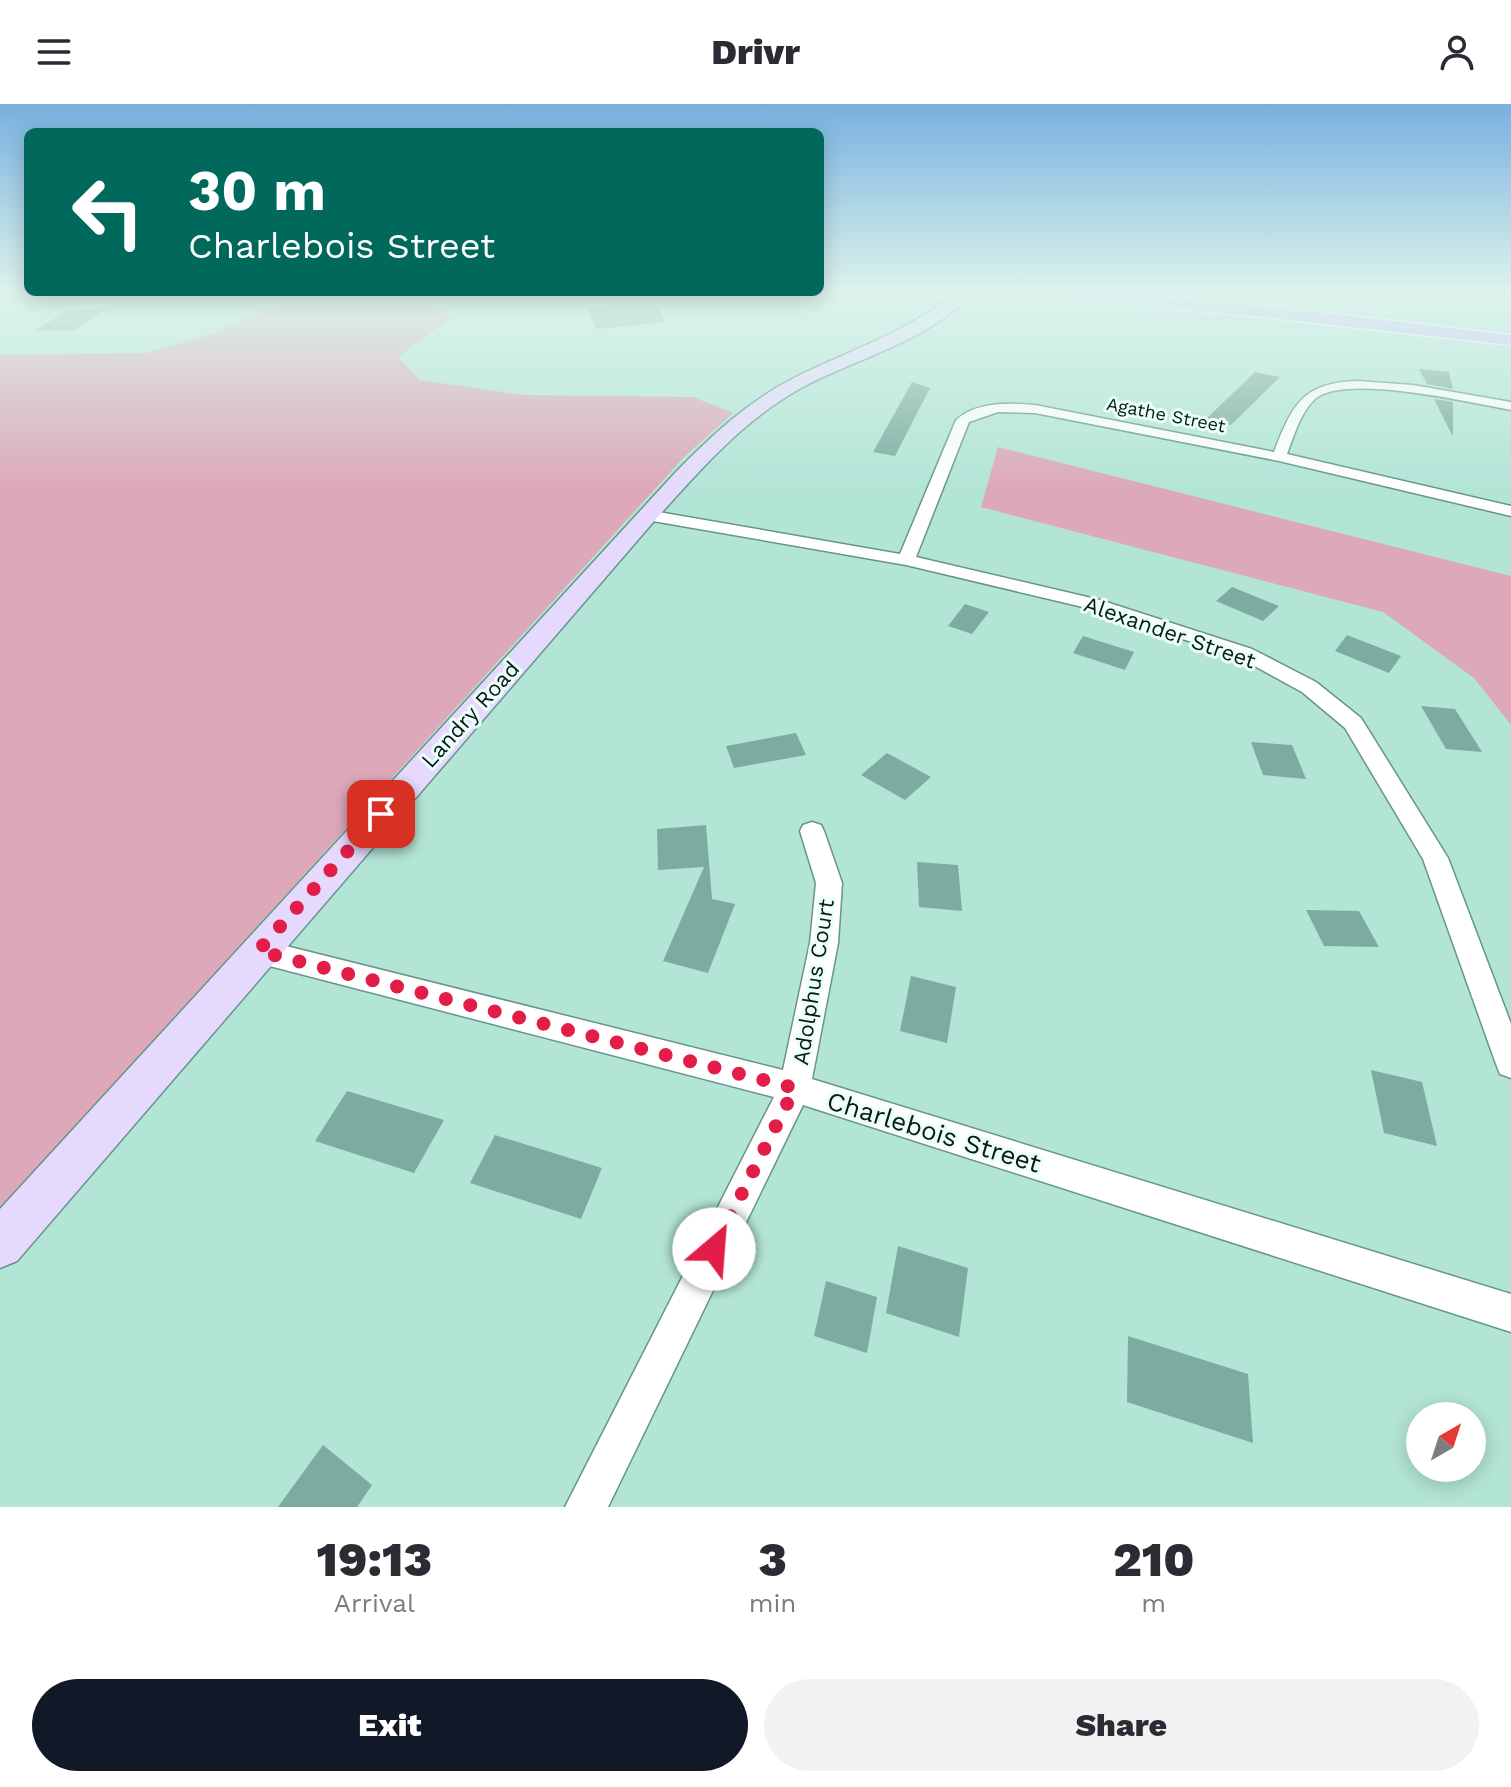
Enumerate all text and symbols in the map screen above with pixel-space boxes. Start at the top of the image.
icon: menu [32,30,76,74]
icon: person [1435,30,1479,74]
text: Drivr [711,31,800,73]
text: 30 m [188,158,326,224]
icon: left [56,160,160,264]
text: Charlebois Street [188,225,495,267]
street label: Agathe Street [1105,393,1228,436]
street label: Alexander Street [1081,591,1259,674]
street label: Landry Road [416,656,524,772]
pin [347,780,415,848]
icon: arrive [359,792,403,836]
street label: Adolphus Court [788,897,839,1067]
street label: Charlebois Street [824,1085,1045,1179]
position arrow [672,1207,756,1291]
north arrow [1406,1402,1486,1482]
map controls [1406,1402,1486,1482]
text: 19:13 [317,1531,432,1588]
text: 3 [758,1531,787,1588]
text: 210 [1113,1531,1194,1588]
text: Arrival [334,1588,415,1618]
text: min [749,1588,796,1618]
text: m [1141,1588,1166,1618]
button: Exit [32,1679,748,1771]
button: Share [764,1679,1479,1771]

